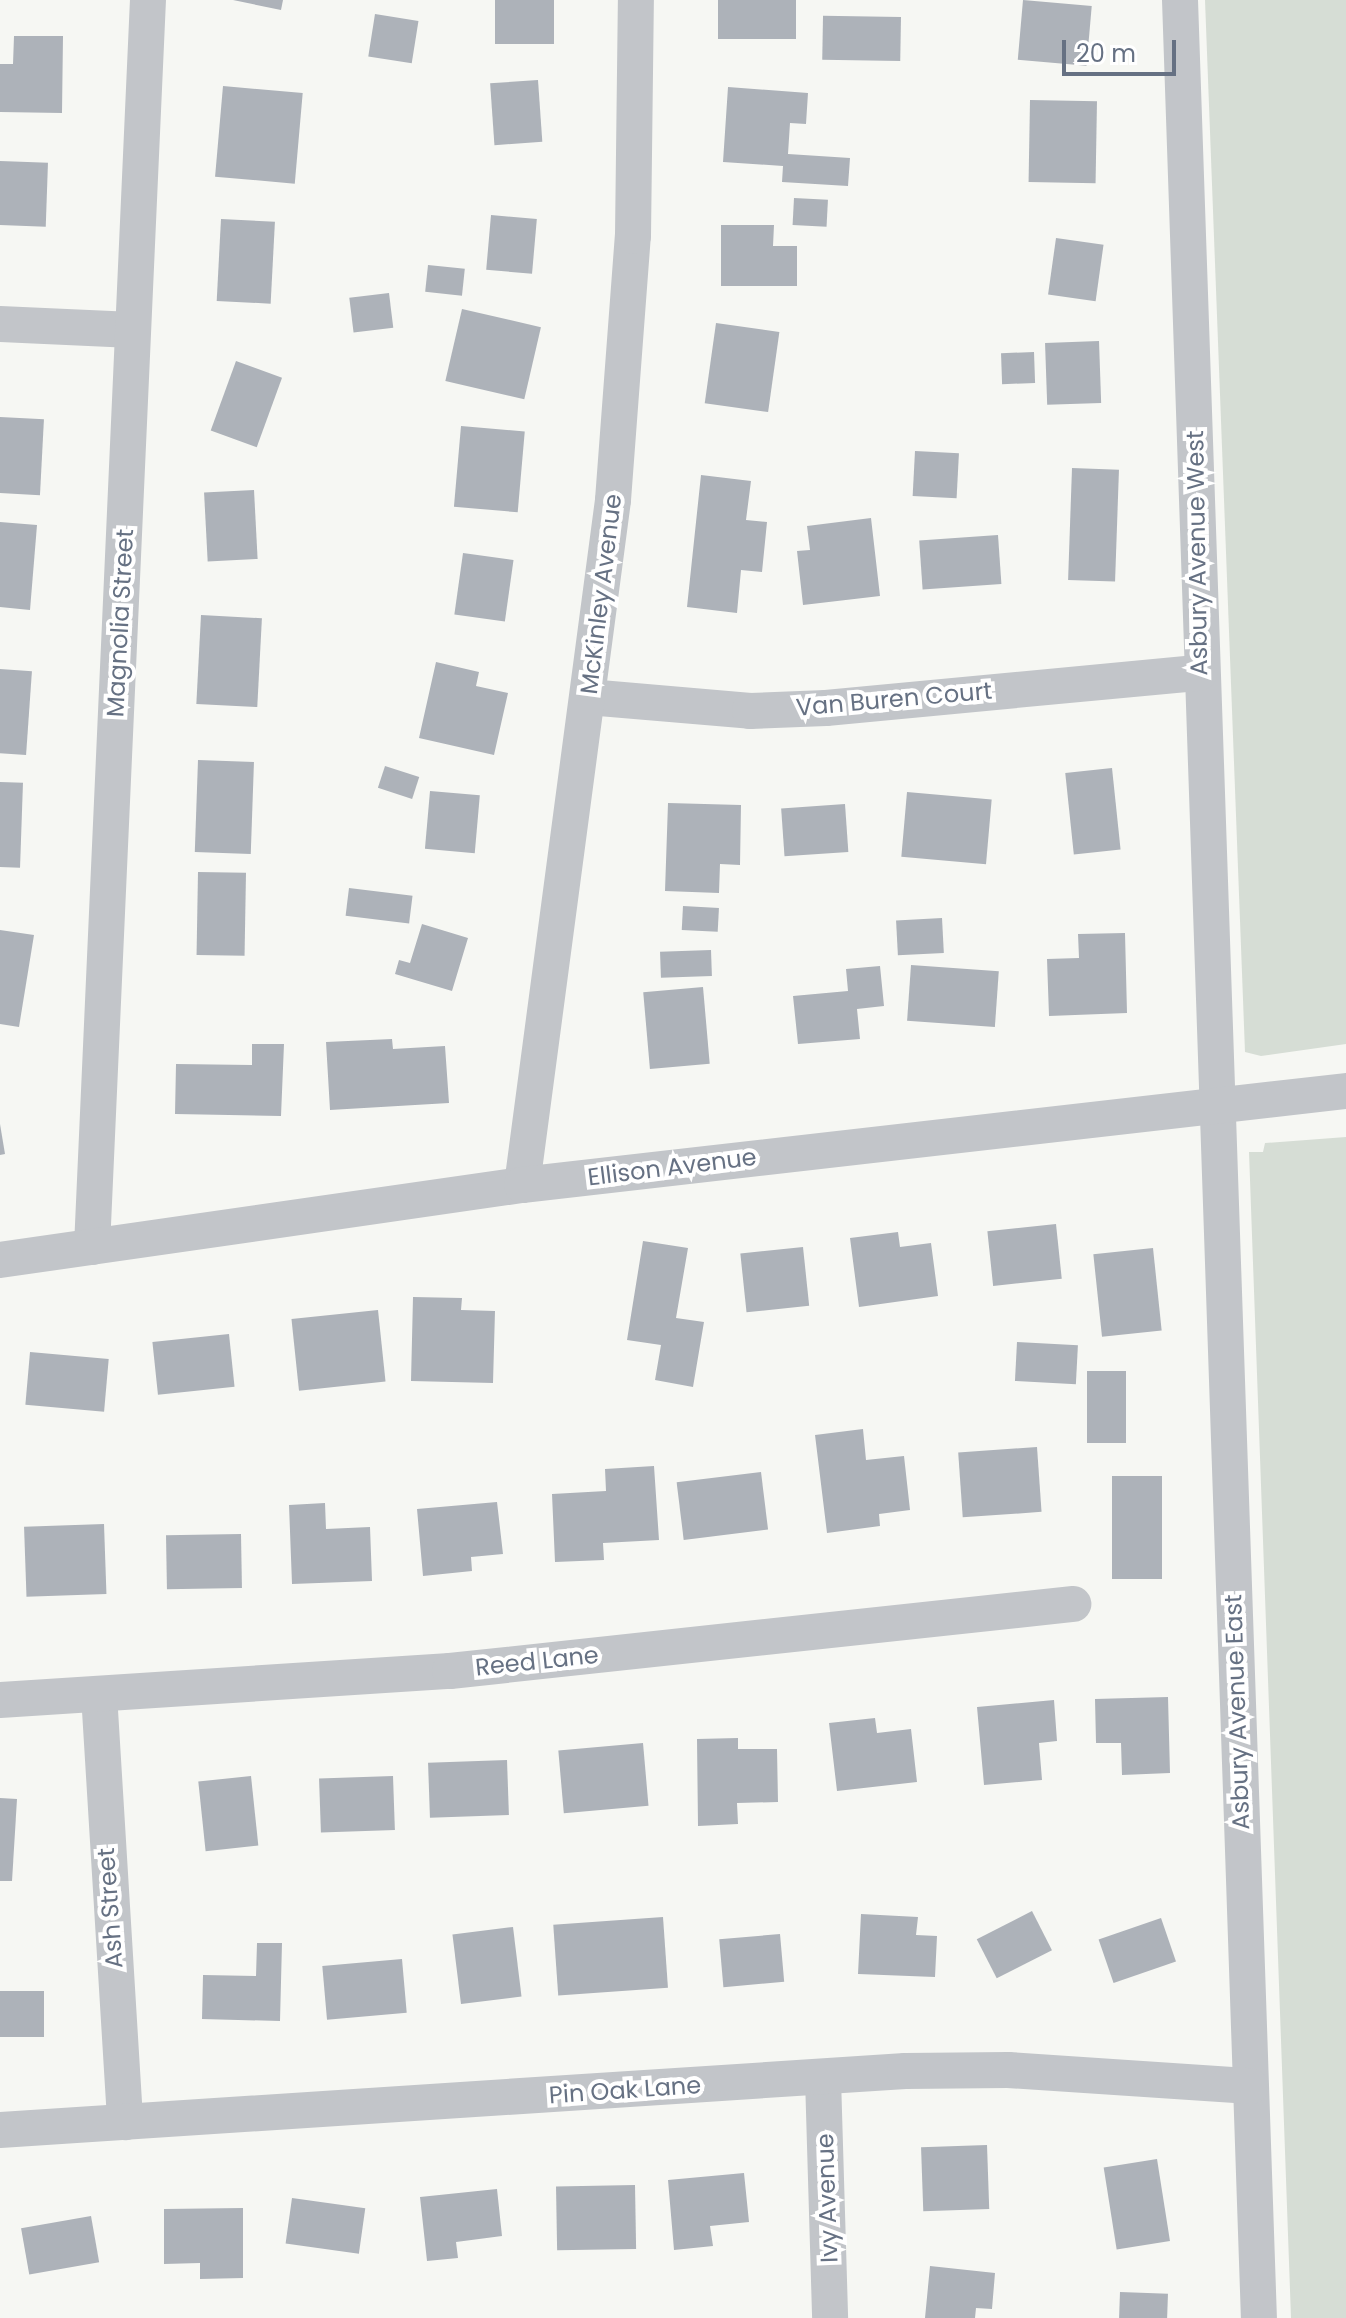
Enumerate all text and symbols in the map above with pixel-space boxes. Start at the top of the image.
scale bar [1066,24,1180,74]
text: 20 m [1076,37,1136,70]
street label: Asbury Avenue West [1180,430,1214,676]
street label: McKinley Avenue [574,492,628,696]
street label: Magnolia Street [101,528,139,718]
street label: Van Buren Court [795,676,993,722]
street label: Ellison Avenue [586,1142,758,1192]
street label: Asbury Avenue East [1218,1594,1256,1830]
street label: Reed Lane [474,1640,600,1682]
street label: Ash Street [91,1847,129,1969]
street label: Pin Oak Lane [548,2070,702,2110]
street label: Ivy Avenue [810,2133,844,2263]

